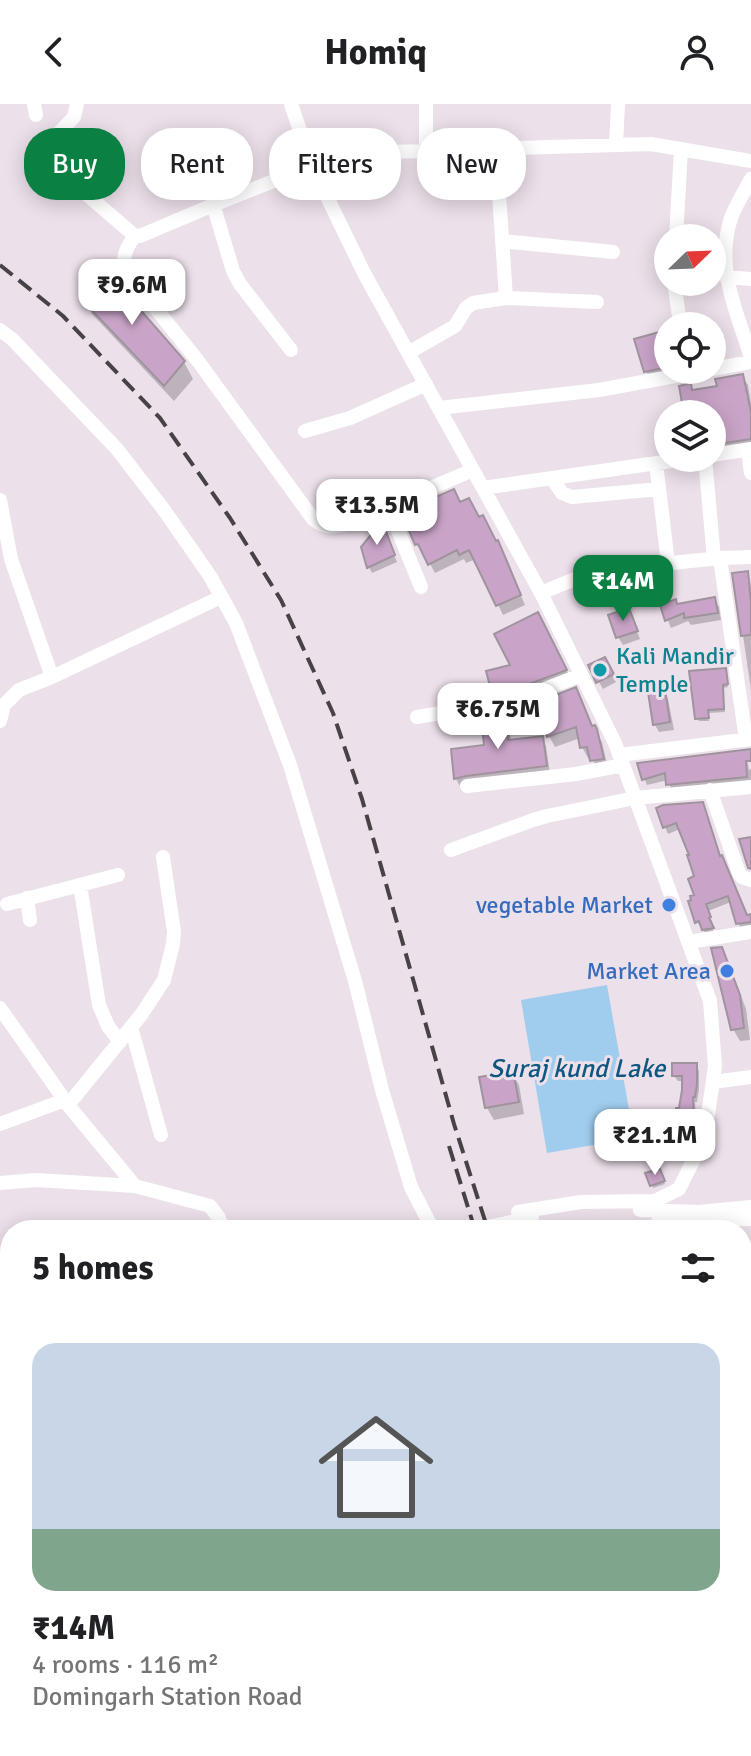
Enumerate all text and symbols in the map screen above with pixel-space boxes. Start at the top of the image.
icon: back [32,30,76,74]
text: Homiq [324,30,427,75]
icon: person [675,30,719,74]
chip: Buy [24,128,125,200]
chip: Rent [141,128,253,200]
chip: Filters [269,128,401,200]
chip: New [417,128,526,200]
north arrow [654,224,726,296]
map controls [654,224,726,472]
pin: ₹9.6M [76,259,188,327]
text: ₹9.6M [96,269,168,301]
button: locate [654,312,726,384]
button: layers [654,400,726,472]
pin: ₹13.5M [312,479,442,547]
text: ₹13.5M [334,489,420,521]
pin: ₹14M [576,555,670,623]
text: ₹14M [591,565,655,597]
place label: Kali Mandir Temple [616,641,734,699]
marker: Kali Mandir Temple [591,661,609,679]
pin: ₹6.75M [433,683,563,751]
text: ₹6.75M [455,693,541,725]
place label: vegetable Market [476,890,653,920]
marker: vegetable Market [660,896,678,914]
place label: Market Area [586,956,711,986]
marker: Market Area [718,962,736,980]
water label: Suraj kund Lake [489,1053,667,1085]
pin: ₹21.1M [590,1109,720,1177]
text: ₹21.1M [612,1119,698,1151]
icon: filters [676,1246,720,1290]
text: 5 homes [32,1247,153,1289]
icon: home [304,1395,448,1539]
text: ₹14M [32,1607,115,1649]
text: 4 rooms · 116 m² [32,1649,219,1681]
text: Domingarh Station Road [32,1681,303,1713]

